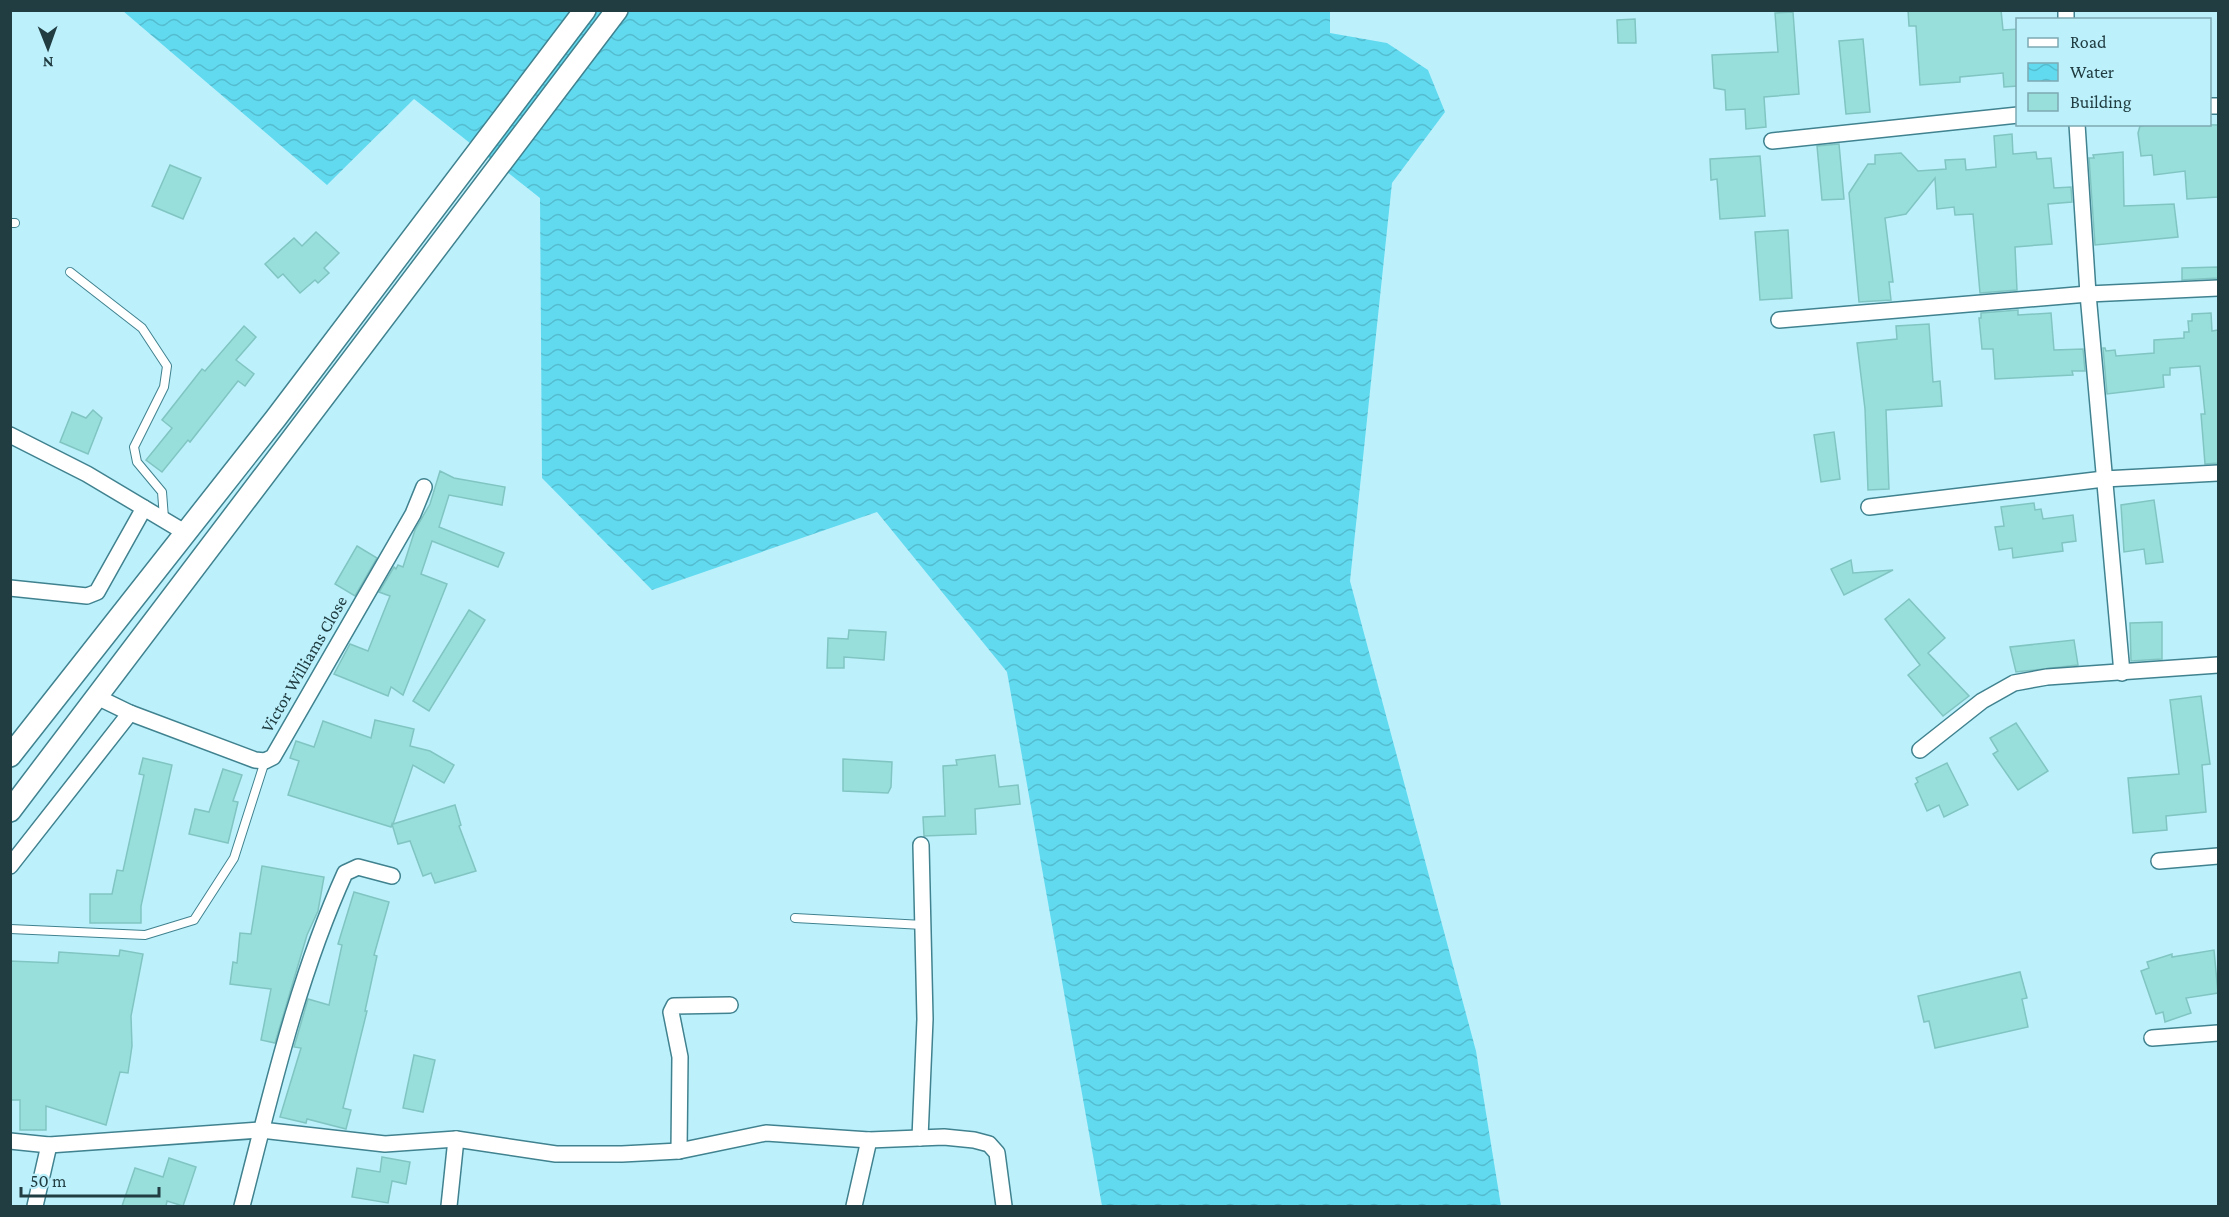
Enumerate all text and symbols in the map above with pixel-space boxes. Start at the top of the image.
north arrow [18,18,78,78]
legend [2016,18,2211,126]
text: Road [2070,32,2107,52]
text: N [43,54,54,71]
text: Water [2070,62,2115,82]
text: Building [2070,92,2132,112]
street label: Victor Williams Close [257,592,351,736]
scale bar [21,1160,159,1198]
text: 50 m [30,1171,67,1191]

